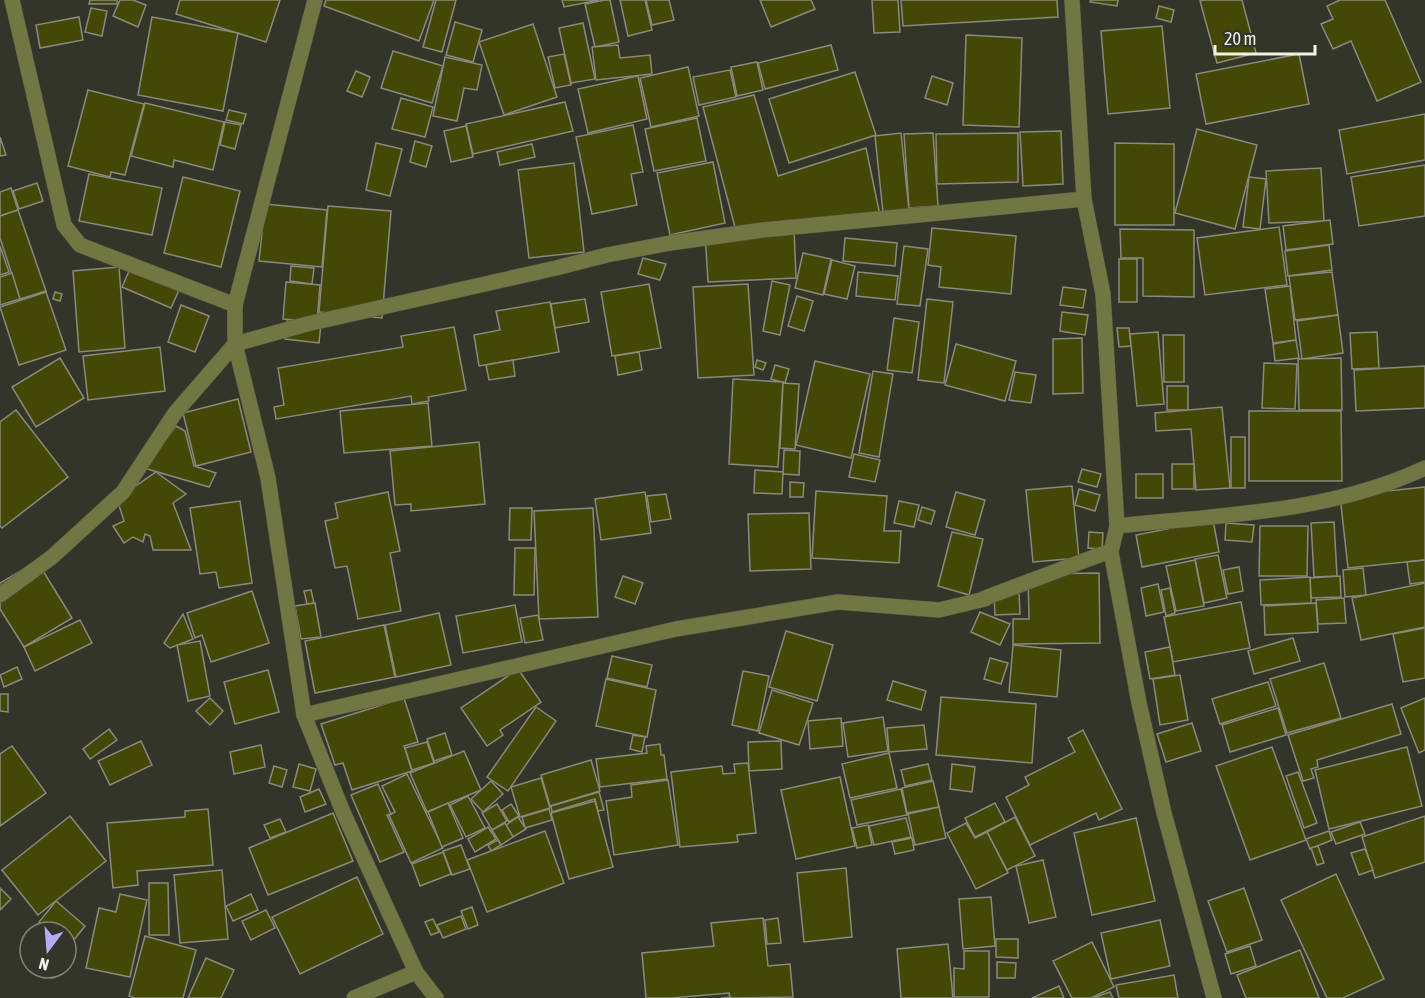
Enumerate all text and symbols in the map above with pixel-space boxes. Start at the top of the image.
scale bar [1215,18,1316,56]
text: 20 m [1224,28,1256,49]
north arrow [18,920,78,980]
text: N [37,954,51,974]

